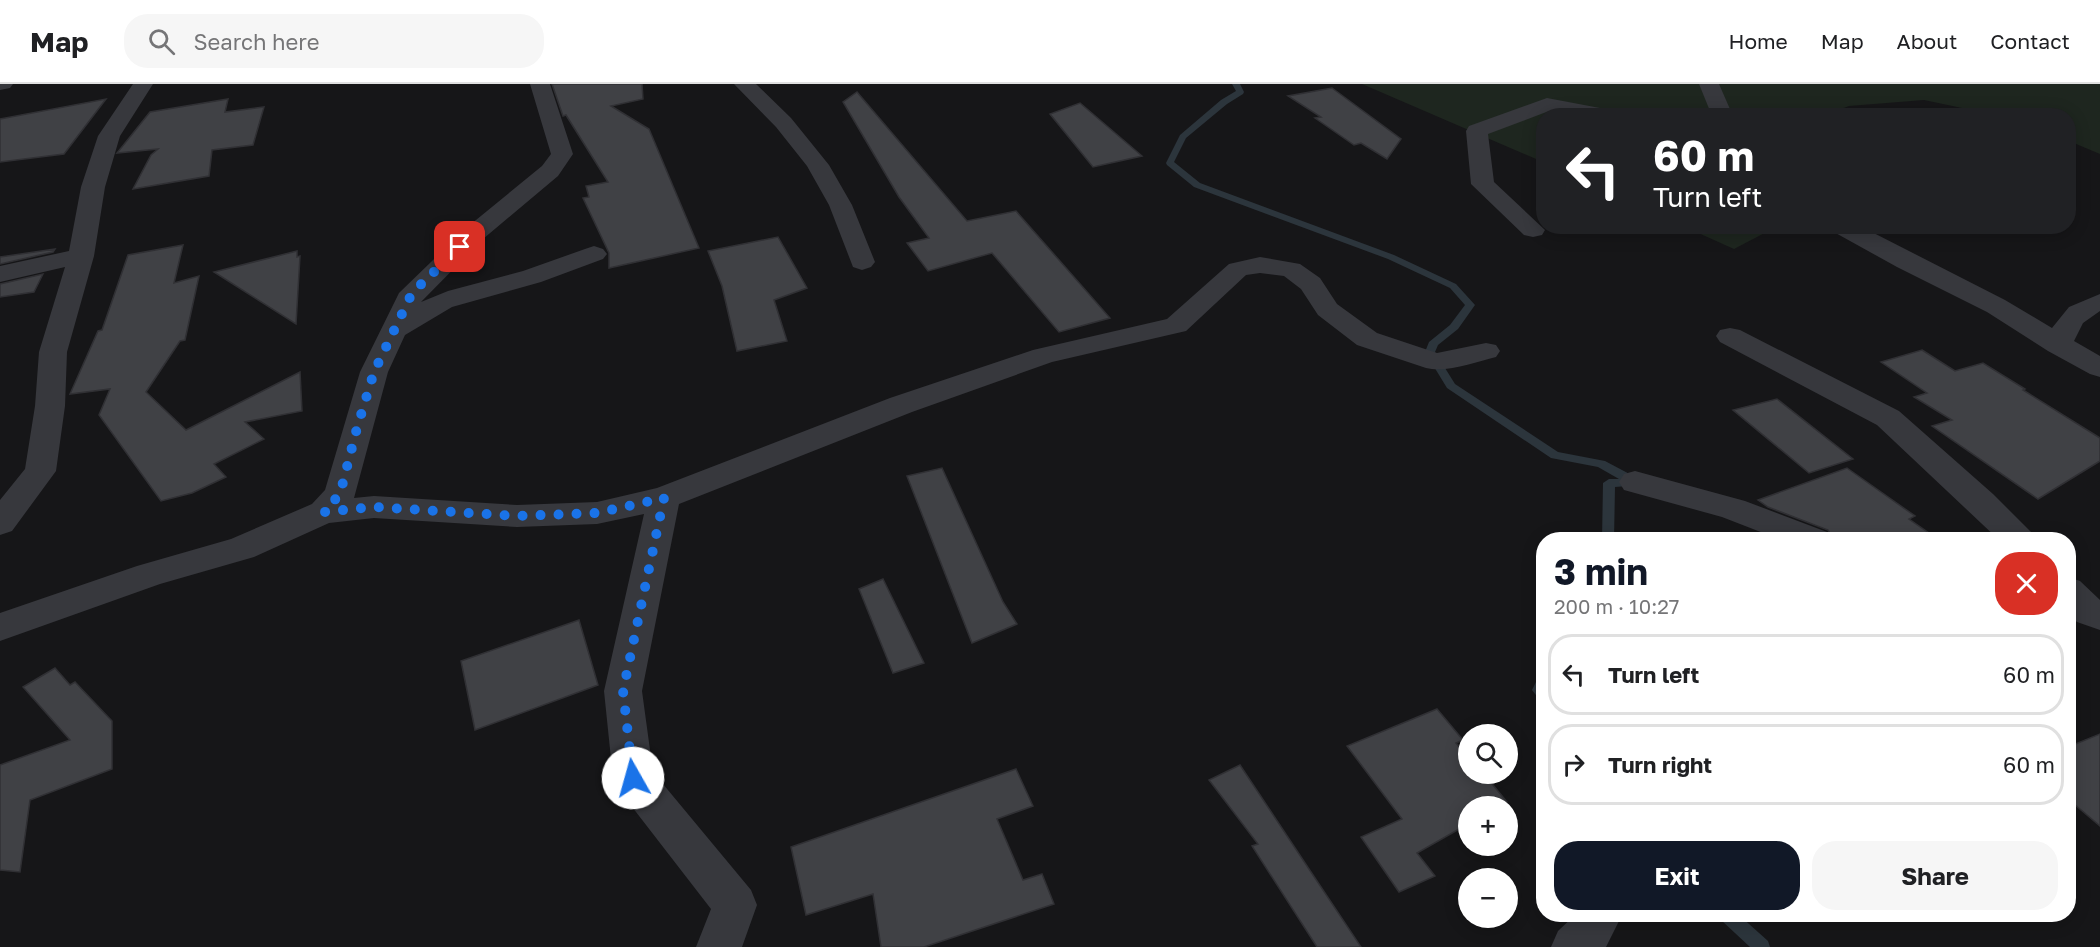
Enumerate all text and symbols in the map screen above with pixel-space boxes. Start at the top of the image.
search box [124,14,544,68]
text: Map [30,25,88,58]
icon: search [145,25,178,58]
text: Search here [193,28,319,55]
text: Home [1728,28,1788,54]
text: Map [1821,28,1864,54]
text: About [1897,28,1957,54]
text: Contact [1990,28,2070,54]
text: 60 m [1653,130,1754,180]
icon: left [1554,132,1632,210]
text: Turn left [1653,181,1762,213]
pin [434,221,485,272]
icon: arrive [443,230,476,263]
text: 3 min [1554,550,1648,593]
button: close [1995,552,2058,615]
text: 200 m · 10:27 [1554,594,1679,618]
icon: left [1557,658,1590,691]
text: Turn left [1608,661,1699,688]
text: 60 m [2003,661,2055,688]
map controls [1458,724,1518,928]
button: search [1458,724,1518,784]
position arrow [601,746,665,810]
icon: right [1557,748,1590,781]
text: Turn right [1608,751,1712,778]
text: 60 m [2003,751,2055,778]
button: + [1458,796,1518,856]
button: Exit [1554,841,1800,910]
button: Share [1812,841,2058,910]
button: − [1458,868,1518,928]

